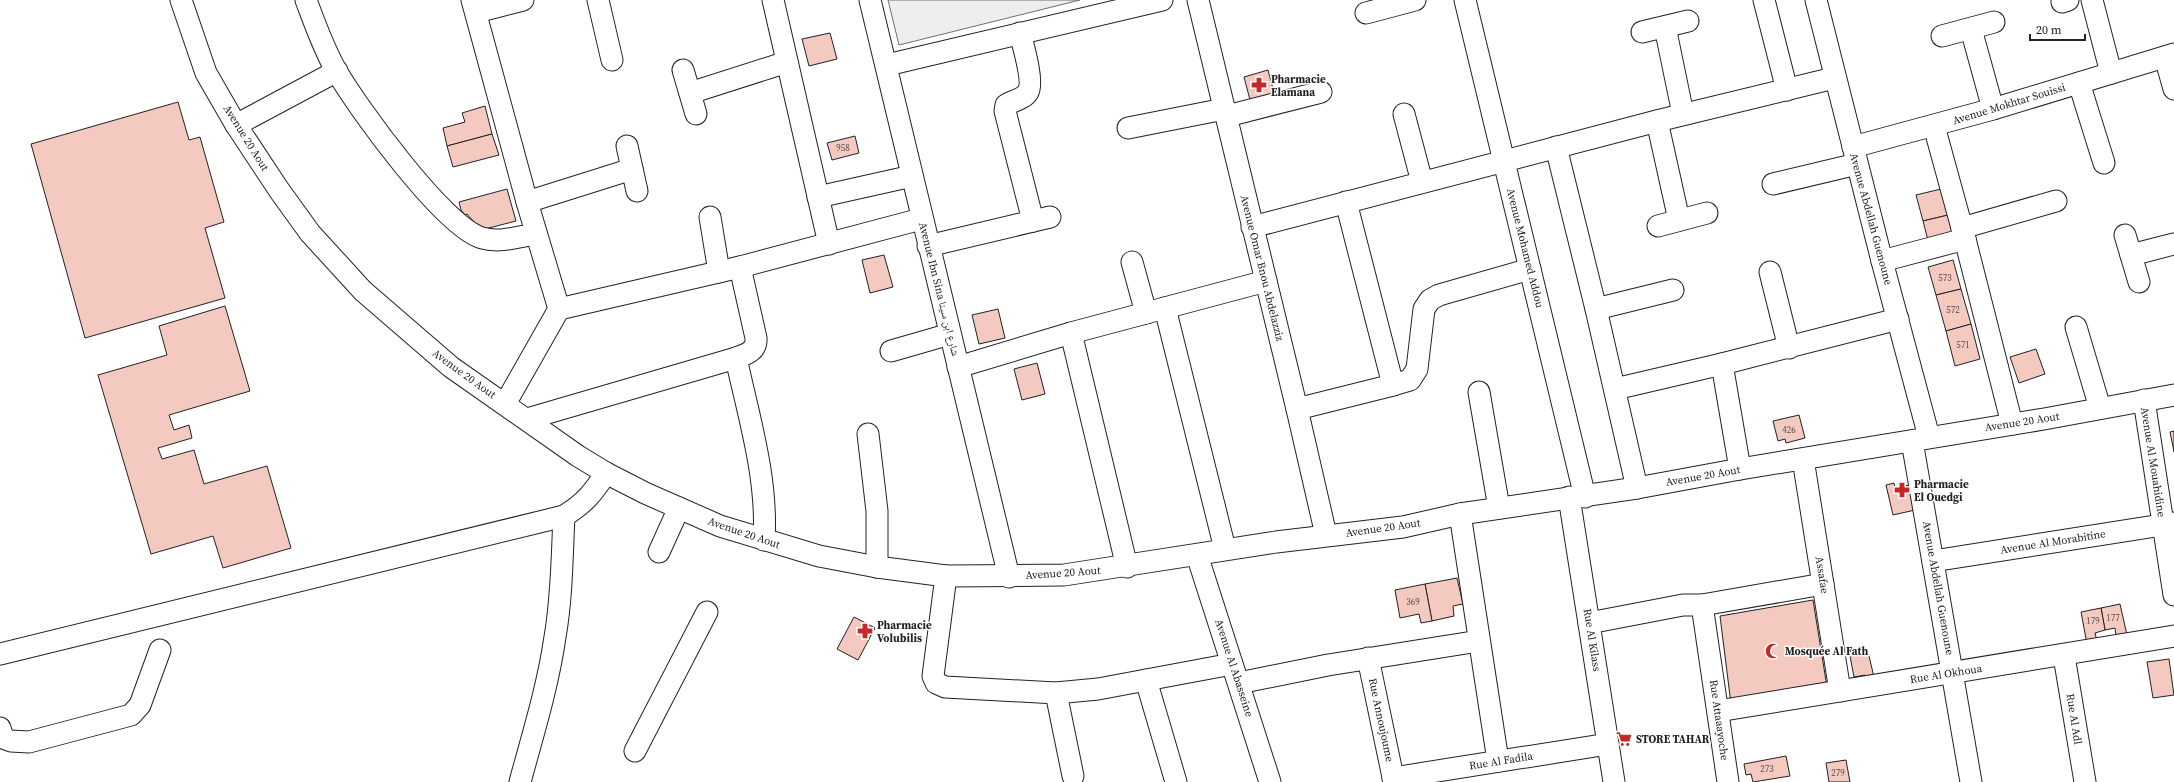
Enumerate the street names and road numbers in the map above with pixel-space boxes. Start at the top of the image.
street label: Avenue Mokhtar Souissi [1951,80,2067,128]
street label: Avenue 20 Aout [220,102,273,174]
street label: Avenue Abdellah Guenoune [1846,151,1896,287]
street label: Avenue Mohamed Addou [1503,187,1547,310]
street label: Avenue Omar Bnou Abdelazziz [1237,193,1287,343]
street label: Avenue Ibn Sina شارع ابن سينا [915,221,963,357]
street label: Avenue 20 Aout [429,346,499,402]
street label: Avenue Al Mouahidine [2137,406,2169,518]
street label: Avenue 20 Aout [1984,409,2061,435]
street label: Avenue 20 Aout [1665,462,1742,490]
street label: Avenue 20 Aout [706,514,782,552]
street label: Avenue 20 Aout [1345,515,1422,541]
street label: Avenue Abdellah Guenoune [1919,520,1957,657]
street label: Avenue Al Morabitine [1999,526,2107,558]
street label: Assafae [1812,555,1832,595]
street label: Avenue 20 Aout [1025,563,1101,583]
street label: Rue Al Kilass [1580,607,1604,673]
street label: Avenue Al Abasseine [1211,617,1257,719]
street label: Rue Al Okhoua [1909,661,1984,687]
street label: Rue Annoujoume [1365,677,1397,764]
street label: Rue Attaaayoche [1706,679,1732,762]
street label: Rue Al Adl [2063,693,2085,745]
street label: Rue Al Fadila [1468,748,1534,773]

